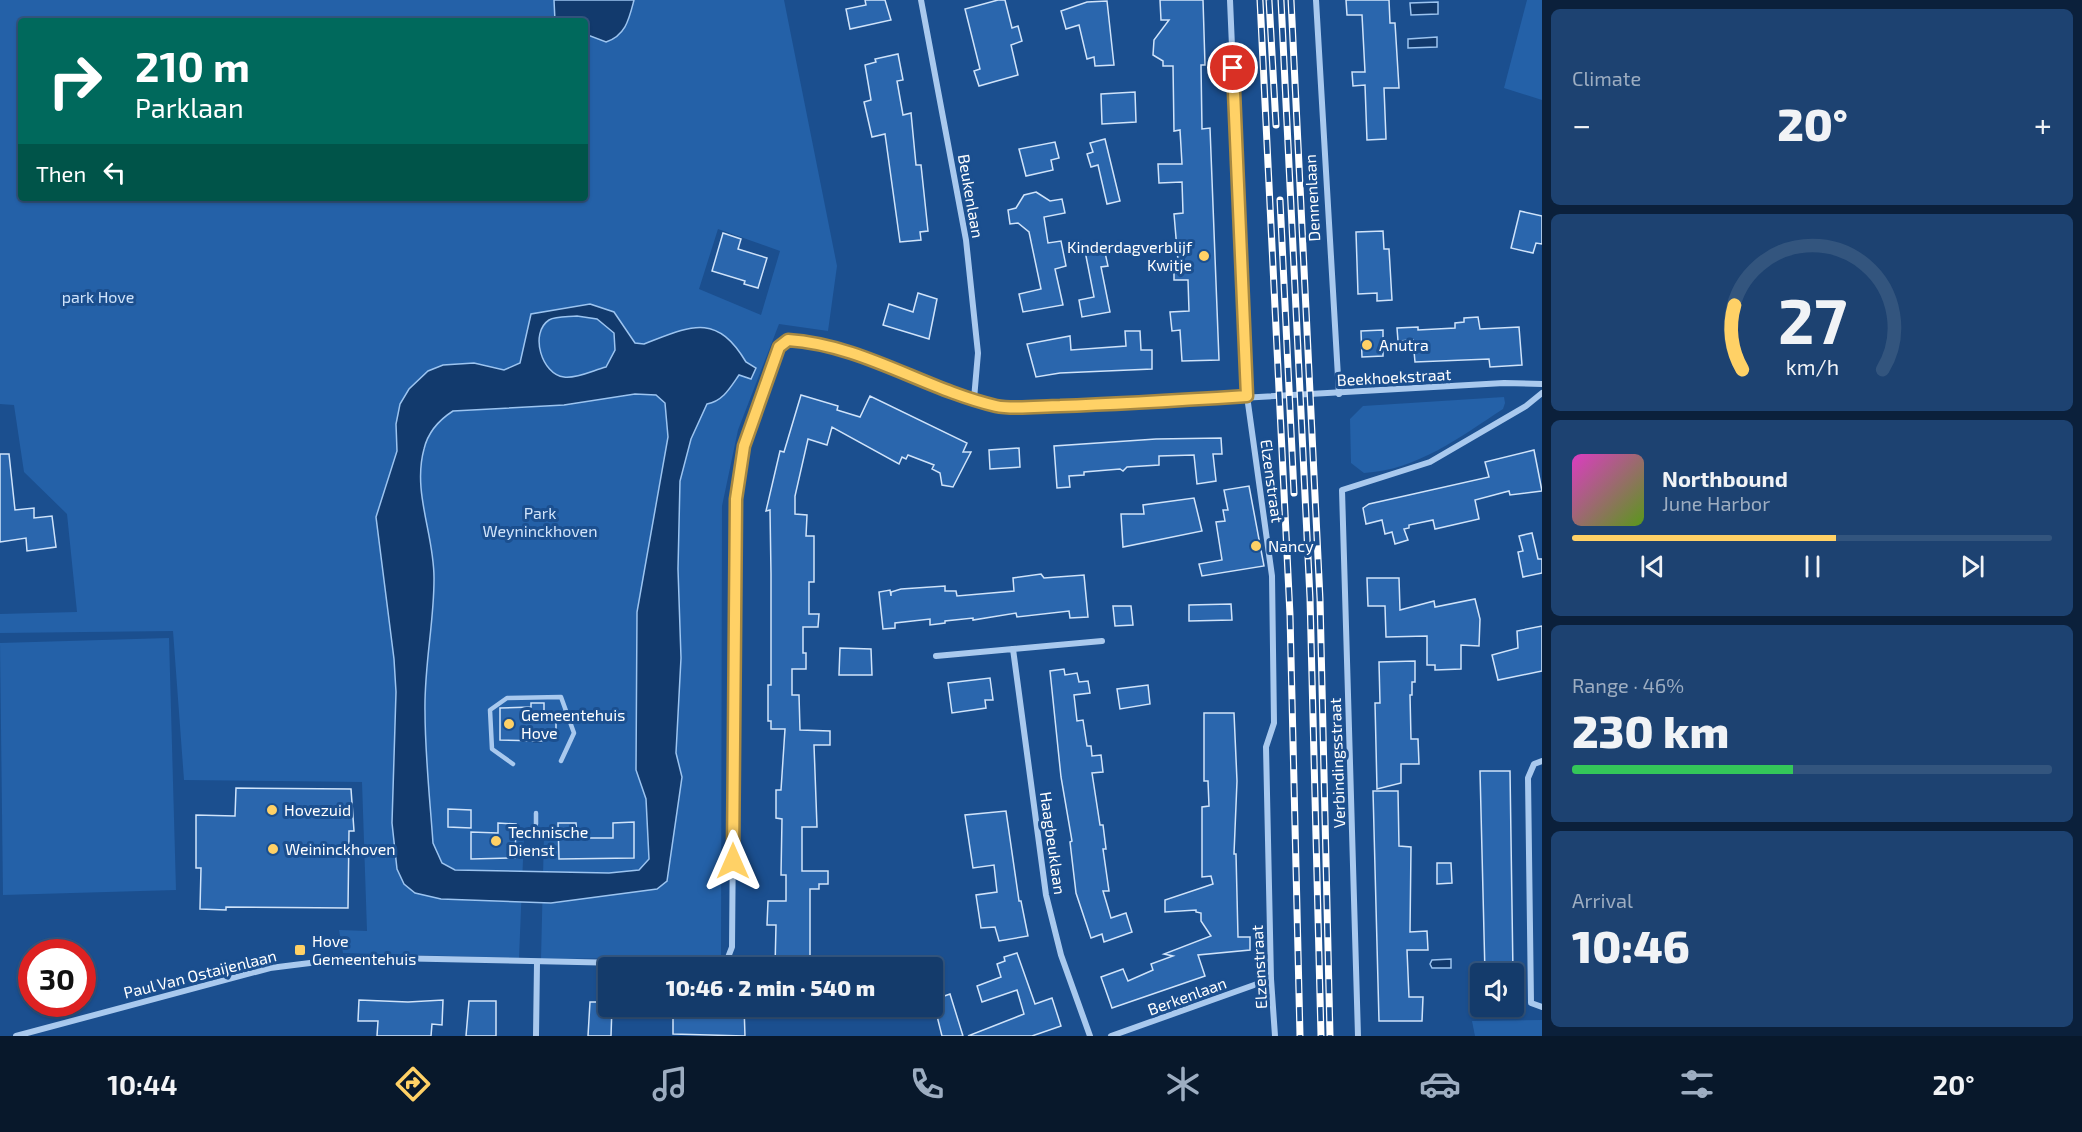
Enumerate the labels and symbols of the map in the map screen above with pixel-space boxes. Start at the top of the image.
pin [1207,42,1258,93]
street label: Beukenlaan [955,152,988,239]
street label: Dennenlaan [1300,154,1323,242]
place label: Kinderdagverblijf Kwitje [1067,237,1193,275]
marker: Kinderdagverblijf Kwitje [1197,249,1211,263]
park label: park Hove [62,287,134,306]
place label: Anutra [1379,335,1429,354]
marker: Anutra [1360,338,1374,352]
street label: Beekhoekstraat [1336,364,1452,389]
street label: Elzenstraat [1257,438,1288,524]
park label: Park Weyninckhoven [483,503,597,540]
place label: Nancy [1268,536,1314,555]
marker: Nancy [1249,539,1263,553]
street label: Verbindingsstraat [1325,698,1348,828]
place label: Gemeentehuis Hove [521,705,625,742]
marker: Gemeentehuis Hove [502,717,516,731]
street label: Haagbeuklaan [1037,790,1070,896]
place label: Hovezuid [284,800,351,819]
marker: Hovezuid [265,803,279,817]
place label: Technische Dienst [508,822,588,859]
position arrow [701,829,765,893]
marker: Technische Dienst [489,834,503,848]
place label: Weininckhoven [285,839,396,858]
marker: Weininckhoven [266,842,280,856]
street label: Elzenstraat [1247,925,1270,1009]
place label: Hove Gemeentehuis [312,931,416,968]
speed limit sign: 30 [18,939,96,1017]
marker: Hove Gemeentehuis [293,943,307,957]
street label: Paul Van Ostaijenlaan [121,945,279,1003]
street label: Berkenlaan [1145,973,1229,1019]

